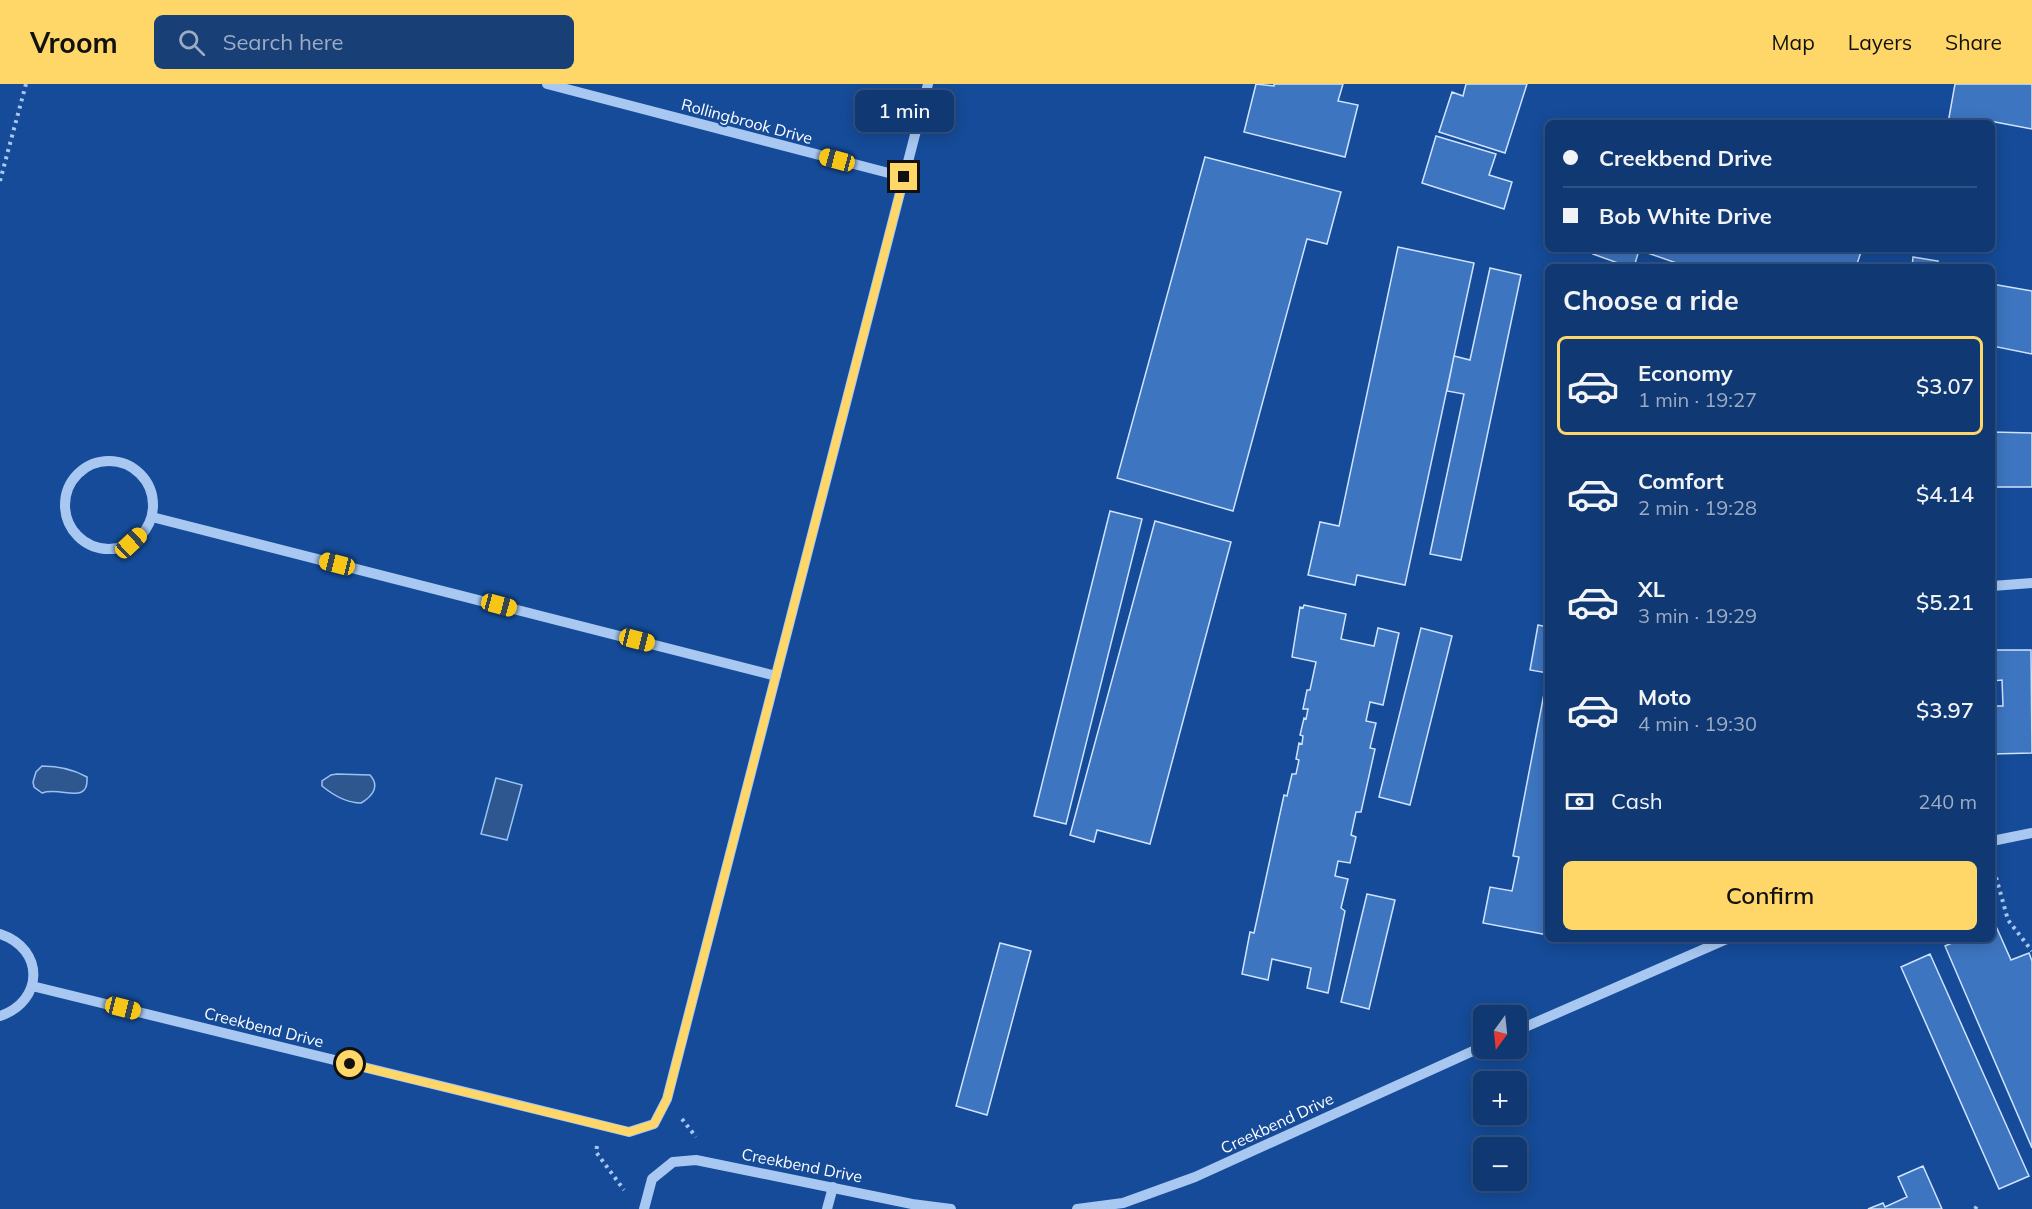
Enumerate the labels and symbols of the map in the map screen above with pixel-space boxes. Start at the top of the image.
callout: 1 min [854,90,954,132]
street label: Rollingbrook Drive [679,94,815,148]
car [817,147,857,173]
route end [890,163,917,190]
car [112,524,150,562]
car [317,551,357,577]
car [479,592,519,618]
car [617,627,657,653]
car [103,995,143,1021]
street label: Creekbend Drive [202,1002,326,1052]
north arrow [1473,1005,1527,1059]
route start [336,1050,363,1077]
street label: Creekbend Drive [1217,1088,1337,1158]
street label: Creekbend Drive [740,1144,864,1186]

